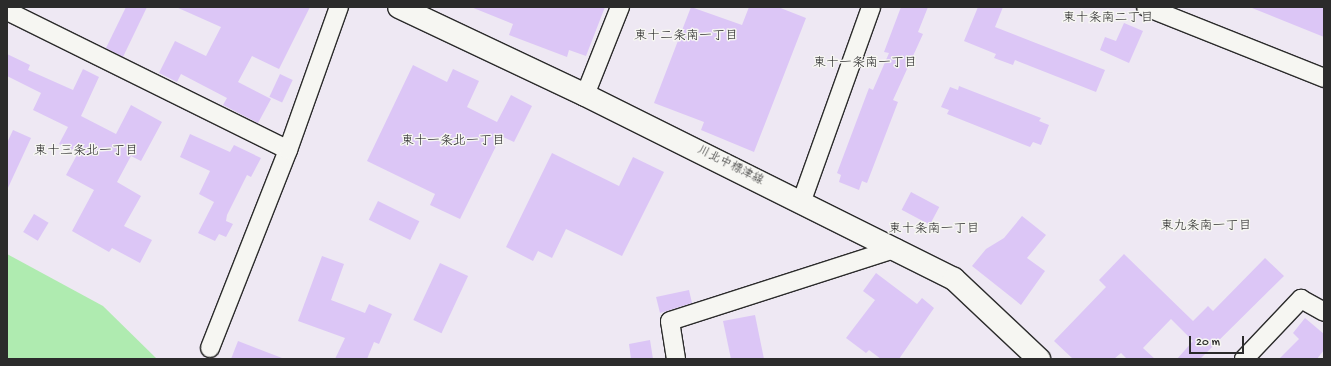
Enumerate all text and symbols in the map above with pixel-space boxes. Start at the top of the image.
district label: 東十条南二丁目 [1063,11,1153,27]
district label: 東十二条南一丁目 [634,29,738,45]
district label: 東十一条南一丁目 [813,56,917,72]
district label: 東十一条北一丁目 [401,134,505,150]
district label: 東十三条北一丁目 [34,144,138,160]
street label: 川北中標津線 [695,144,765,190]
district label: 東九条南一丁目 [1161,219,1251,235]
district label: 東十条南一丁目 [889,222,979,238]
scale bar [1191,328,1246,354]
text: 20 m [1196,336,1220,350]

